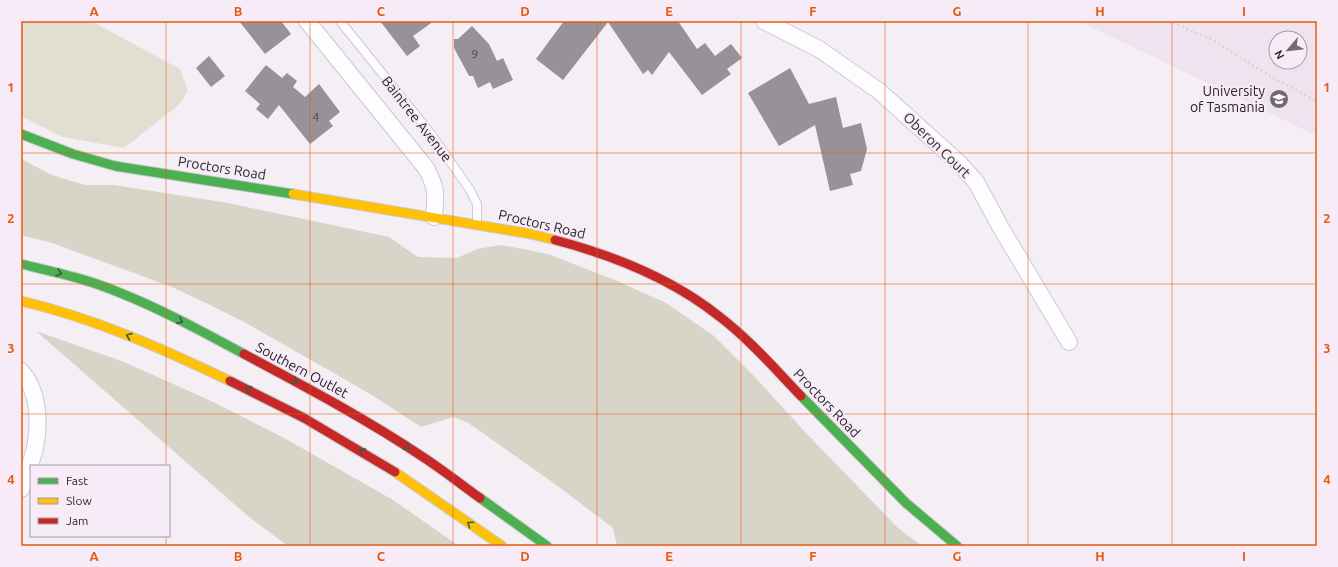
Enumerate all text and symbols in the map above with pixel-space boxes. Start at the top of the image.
text: A [89,4,99,18]
text: B [234,4,243,18]
text: C [377,4,386,18]
text: D [520,4,530,18]
text: E [665,4,673,18]
text: F [809,4,817,18]
text: G [953,4,962,18]
text: H [1095,4,1105,18]
text: I [1242,4,1246,18]
north arrow [1268,30,1308,70]
house number: 9 [472,47,478,60]
text: N [1272,48,1286,61]
street label: Baintree Avenue [379,73,455,165]
text: 1 [7,80,15,94]
text: 1 [1323,80,1331,94]
place label: University of Tasmania [1190,83,1265,115]
school or university icon: University of Tasmania [1268,88,1290,110]
street label: Oberon Court [900,109,974,181]
house number: 4 [313,110,320,123]
street label: Proctors Road [177,153,267,183]
street label: Proctors Road [497,206,587,242]
text: 2 [7,211,15,225]
text: 2 [1323,211,1331,225]
one-way arrow [55,268,62,277]
one-way arrow [175,316,183,323]
one-way arrow [125,333,132,341]
street label: Southern Outlet [253,339,351,401]
text: 3 [7,341,15,355]
text: 3 [1323,341,1331,355]
street label: Proctors Road [790,365,864,441]
one-way arrow [291,376,298,384]
one-way arrow [244,386,252,394]
one-way arrow [403,442,410,450]
one-way arrow [359,448,366,456]
legend [30,465,170,537]
text: 4 [7,472,15,486]
text: 4 [1323,472,1331,486]
text: Fast [66,474,88,487]
text: Slow [66,494,92,507]
text: Jam [66,514,88,527]
one-way arrow [467,521,474,528]
text: A [89,549,99,563]
text: B [234,549,243,563]
text: C [377,549,386,563]
text: D [520,549,530,563]
text: E [665,549,673,563]
text: F [809,549,817,563]
text: G [953,549,962,563]
text: H [1095,549,1105,563]
text: I [1242,549,1246,563]

